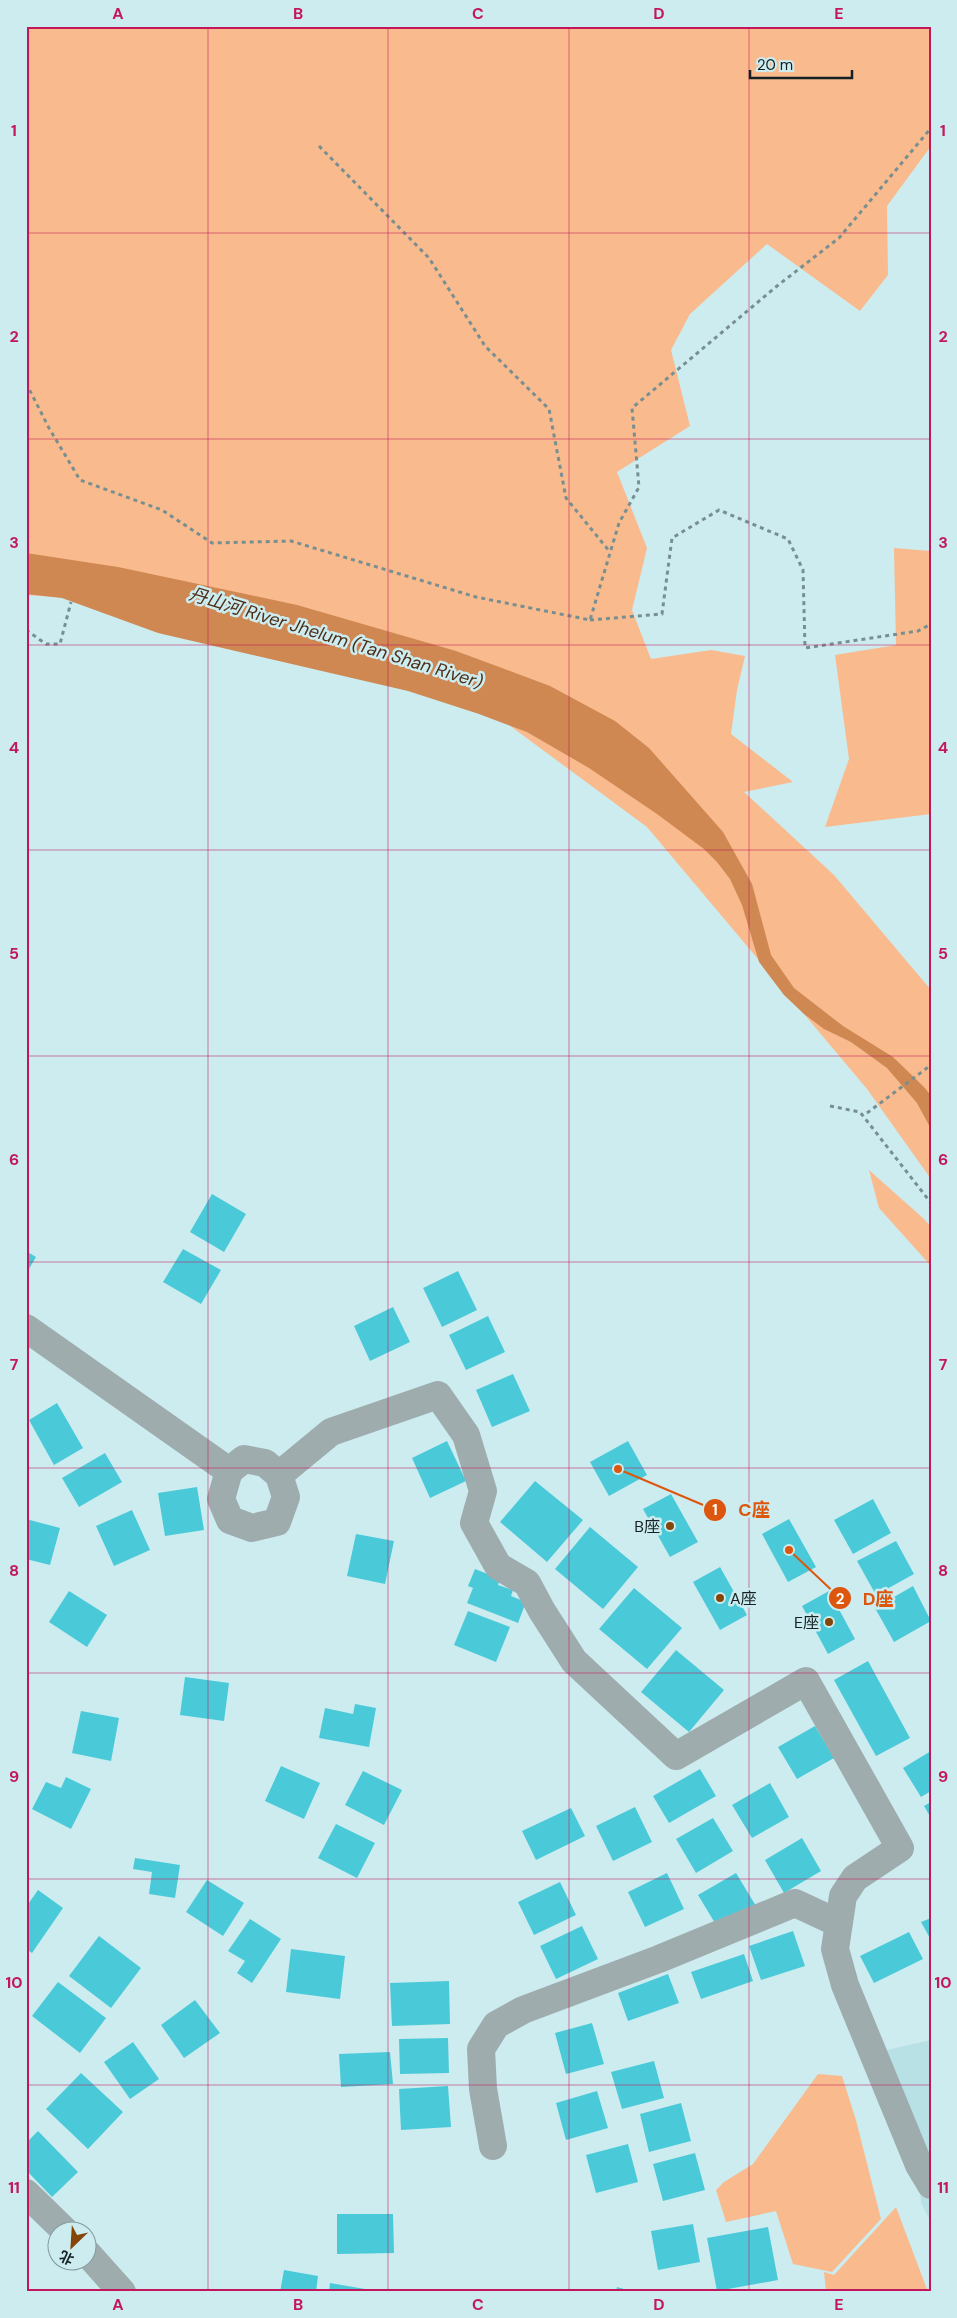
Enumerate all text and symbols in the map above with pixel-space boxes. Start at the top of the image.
text: A [112,3,124,24]
text: B [293,3,303,24]
text: C [472,3,484,24]
text: D [653,3,665,24]
text: E [834,3,844,24]
scale bar [750,48,852,80]
text: 20 m [757,55,793,75]
text: 1 [11,120,17,141]
text: 1 [940,120,946,141]
text: 2 [9,326,19,347]
text: 2 [938,326,948,347]
text: 3 [9,532,19,553]
text: 3 [938,532,948,553]
water label: 丹山河 River Jhelum (Tan Shan River) [186,582,486,694]
text: 4 [9,737,19,758]
text: 4 [938,737,948,758]
text: 5 [9,943,19,964]
text: 5 [938,943,948,964]
text: 6 [9,1149,19,1170]
text: 6 [938,1149,948,1170]
text: 7 [10,1354,19,1375]
text: 7 [939,1354,948,1375]
callout: C座 [703,1493,779,1526]
text: C座 [738,1498,770,1522]
text: 1 [712,1500,718,1520]
place label: B座 [634,1516,660,1537]
marker: B座 [664,1520,676,1532]
text: 8 [9,1560,19,1581]
text: 8 [938,1560,948,1581]
callout: D座 [827,1582,903,1615]
text: D座 [863,1587,893,1611]
place label: A座 [730,1588,757,1609]
text: 2 [836,1589,845,1609]
marker: A座 [714,1592,726,1604]
place label: E座 [794,1612,819,1633]
marker: E座 [823,1616,835,1628]
text: 9 [9,1766,19,1787]
text: 9 [938,1766,948,1787]
text: 10 [5,1972,23,1993]
text: 10 [934,1972,952,1993]
text: 11 [8,2177,20,2198]
text: 11 [937,2177,949,2198]
north arrow [48,2220,98,2270]
text: 北 [56,2247,77,2269]
text: A [112,2294,124,2315]
text: B [293,2294,303,2315]
text: C [472,2294,484,2315]
text: D [653,2294,665,2315]
text: E [834,2294,844,2315]

